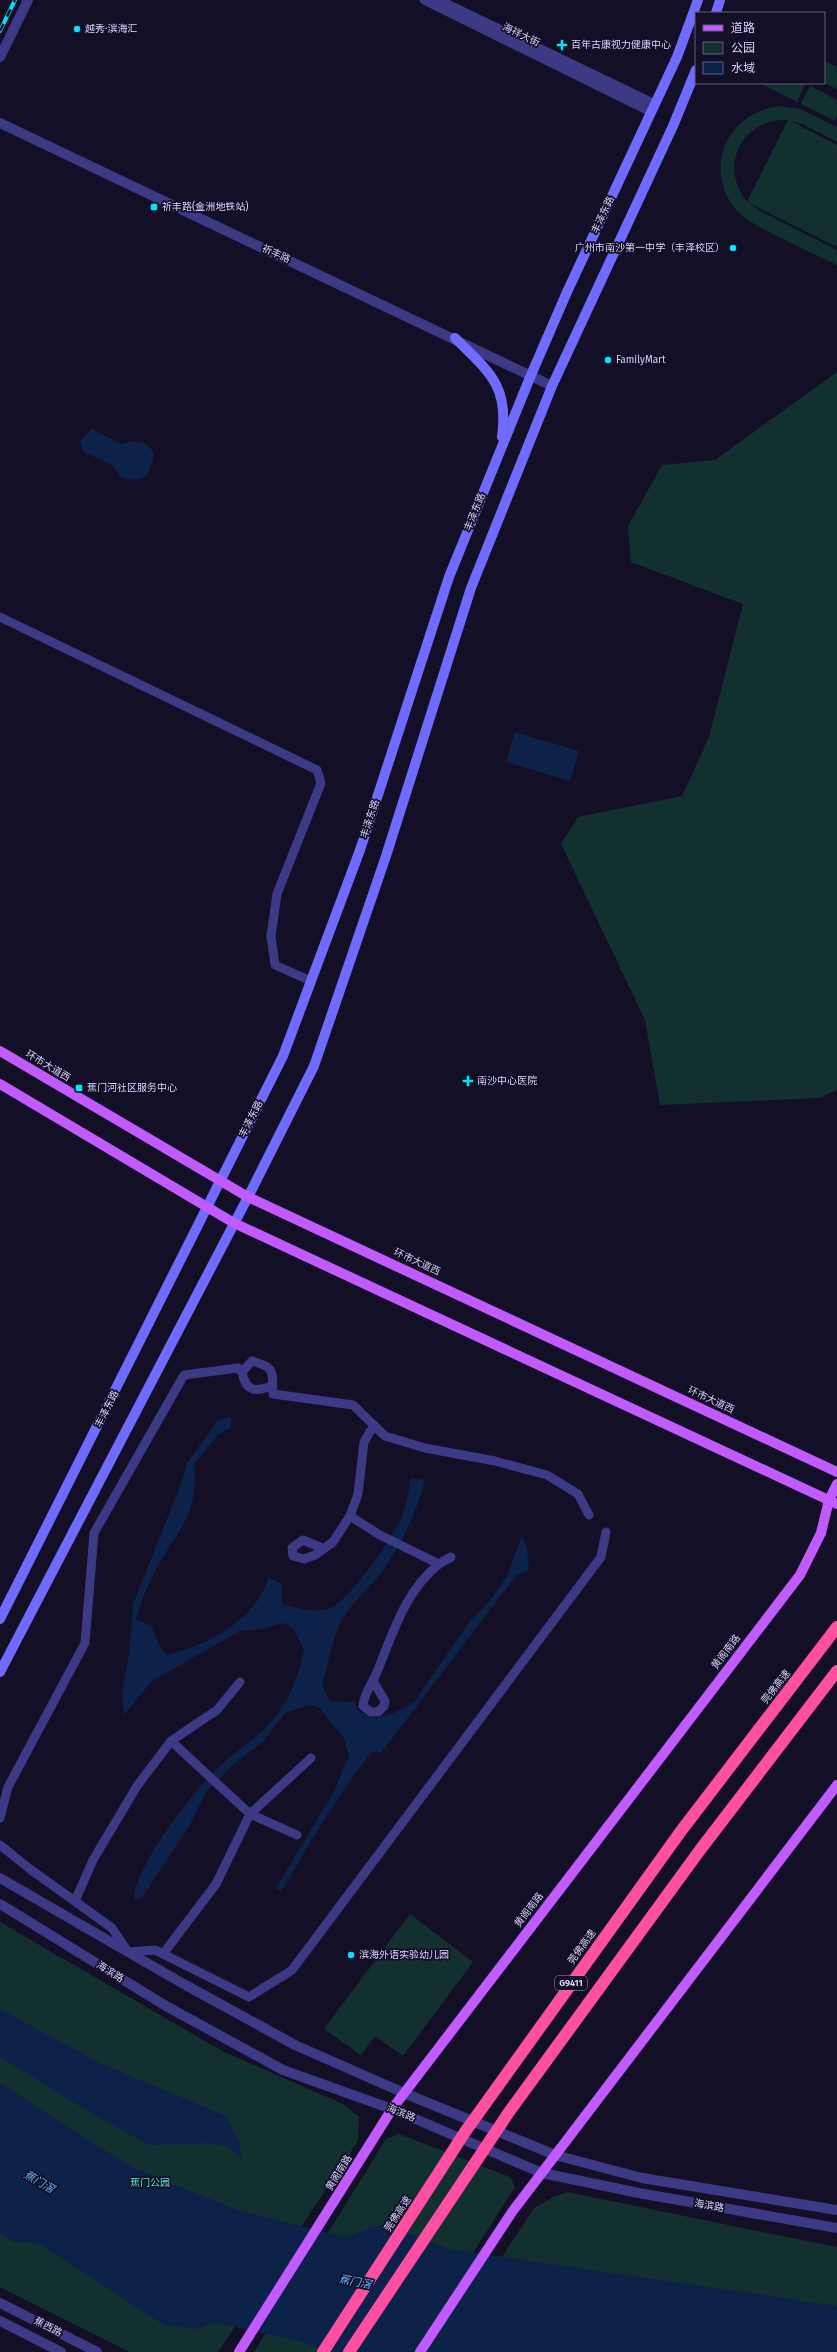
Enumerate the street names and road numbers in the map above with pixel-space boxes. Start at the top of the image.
street label: 海祥大街 [500,21,542,49]
street label: 丰泽东路 [589,194,617,236]
street label: 祈丰路 [260,242,292,266]
street label: 丰泽东路 [462,491,488,533]
street label: 丰泽东路 [358,798,382,840]
street label: 环市大道西 [23,1048,73,1084]
street label: 丰泽东路 [237,1098,265,1140]
street label: 环市大道西 [392,1246,442,1278]
street label: 环市大道西 [686,1384,736,1416]
street label: 丰泽东路 [93,1388,121,1430]
street label: 黄阁南路 [709,1632,743,1672]
street label: 莞佛高速 [759,1668,793,1706]
street label: 黄阁南路 [512,1890,546,1930]
street label: 莞佛高速 [565,1927,599,1967]
street label: 海滨路 [94,1959,126,1985]
road number: G9411 [555,1976,587,1990]
street label: 海滨路 [385,2102,417,2124]
street label: 黄阁南路 [323,2153,355,2193]
street label: 莞佛高速 [382,2194,414,2234]
street label: 海滨路 [693,2197,725,2215]
street label: 蕉西路 [32,2315,64,2339]

